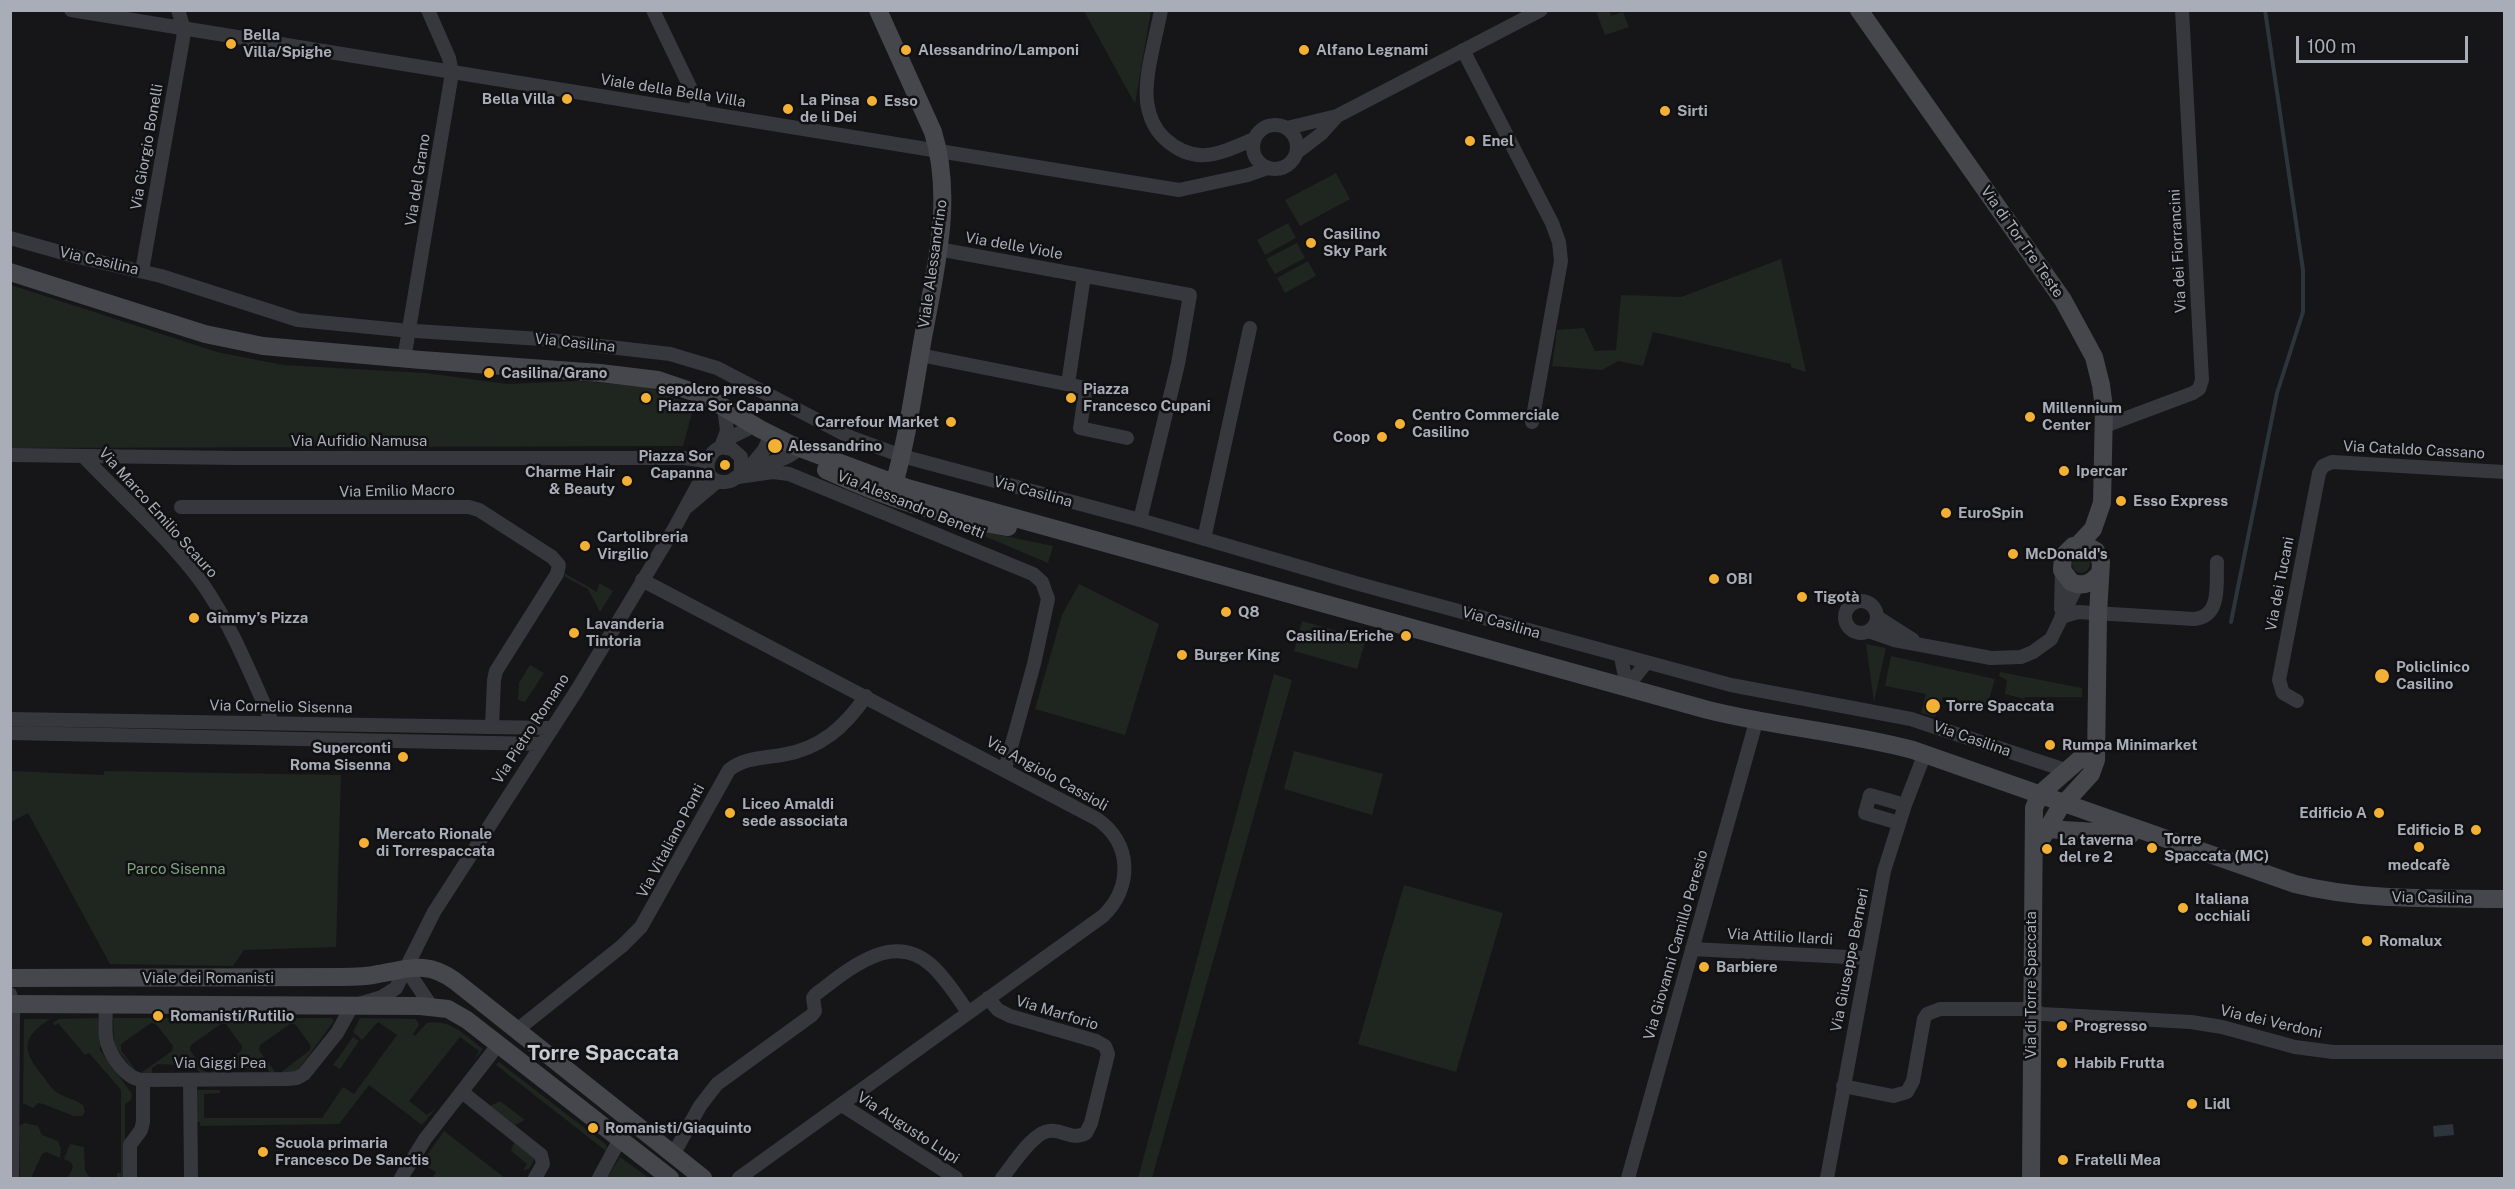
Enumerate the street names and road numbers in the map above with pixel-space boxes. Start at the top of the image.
street label: Viale della Bella Villa [599,71,747,111]
street label: Via Giorgio Bonelli [127,82,167,212]
street label: Via del Grano [402,132,434,228]
street label: Via di Tor Tre Teste [1977,183,2067,301]
street label: Via dei Fiorrancini [2166,188,2190,314]
street label: Viale Alessandrino [915,199,951,329]
street label: Via delle Viole [964,229,1064,263]
street label: Via Casilina [58,243,140,279]
street label: Via Casilina [534,330,616,356]
street label: Via Aufidio Namusa [291,432,427,450]
street label: Via Cataldo Cassano [2342,437,2486,463]
street label: Via Marco Emilio Scauro [95,444,221,582]
street label: Via Alessandro Benetti [834,467,988,543]
street label: Via Casilina [992,473,1074,511]
street label: Via Emilio Macro [339,481,455,501]
street label: Via dei Tucani [2262,535,2298,633]
street label: Via Casilina [1460,603,1542,643]
street label: Via Pietro Romano [489,671,573,787]
street label: Via Cornelio Sisenna [209,697,353,717]
street label: Via Casilina [1931,717,2013,761]
street label: Via Angiolo Cassioli [983,733,1111,815]
street label: Via Vitaliano Ponti [633,781,709,901]
street label: Via Giovanni Camillo Peresio [1640,848,1712,1042]
street label: Via Giuseppe Berneri [1827,886,1873,1034]
street label: Via Casilina [2391,888,2473,908]
street label: Via di Torre Spaccata [2022,911,2040,1059]
street label: Via Attilio Ilardi [1727,925,1833,949]
street label: Viale dei Romanisti [142,969,274,987]
street label: Via Marforio [1013,992,1101,1034]
street label: Via dei Verdoni [2218,1002,2324,1042]
street label: Via Giggi Pea [174,1054,266,1072]
street label: Via Augusto Lupi [854,1088,962,1168]

